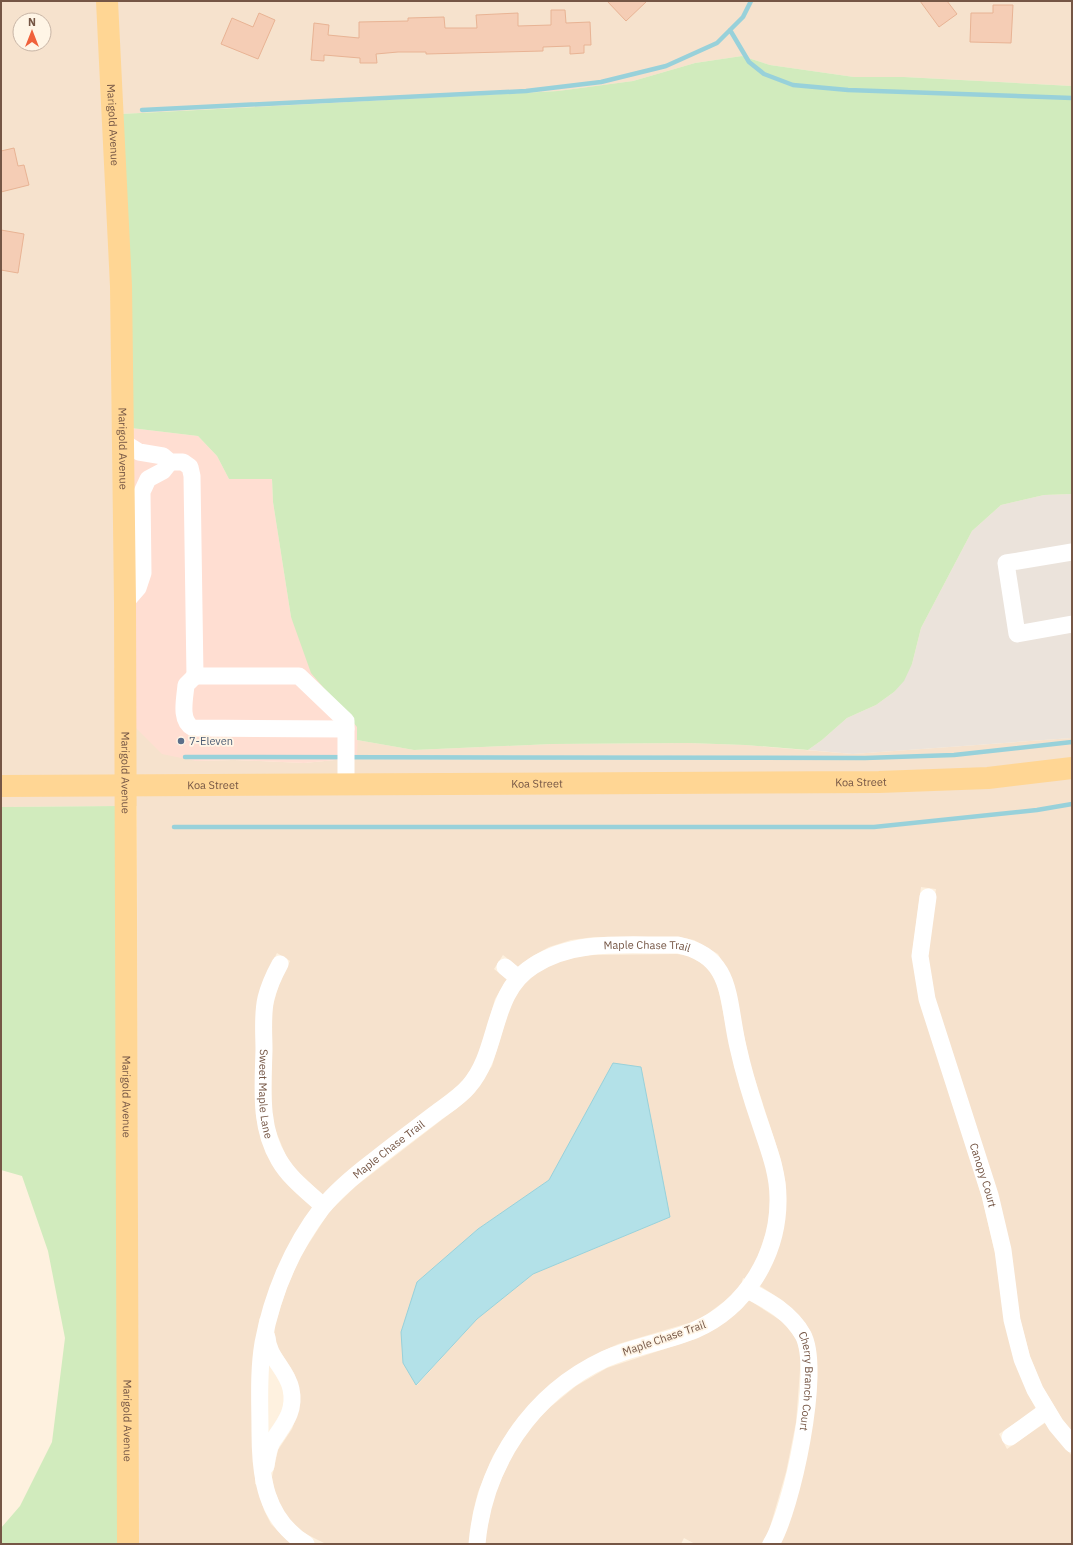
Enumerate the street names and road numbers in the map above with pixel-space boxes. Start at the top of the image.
street label: Marigold Avenue [104,83,122,166]
street label: Marigold Avenue [116,407,131,490]
street label: Marigold Avenue [118,731,133,814]
street label: Koa Street [835,775,887,789]
street label: Koa Street [511,776,563,791]
street label: Koa Street [187,778,239,792]
street label: Maple Chase Trail [603,938,693,955]
street label: Sweet Maple Lane [256,1049,276,1140]
street label: Marigold Avenue [119,1055,134,1138]
street label: Maple Chase Trail [350,1117,427,1182]
street label: Canopy Court [967,1141,1000,1209]
street label: Maple Chase Trail [621,1317,707,1359]
street label: Cherry Branch Court [795,1329,816,1432]
street label: Marigold Avenue [120,1379,135,1462]

